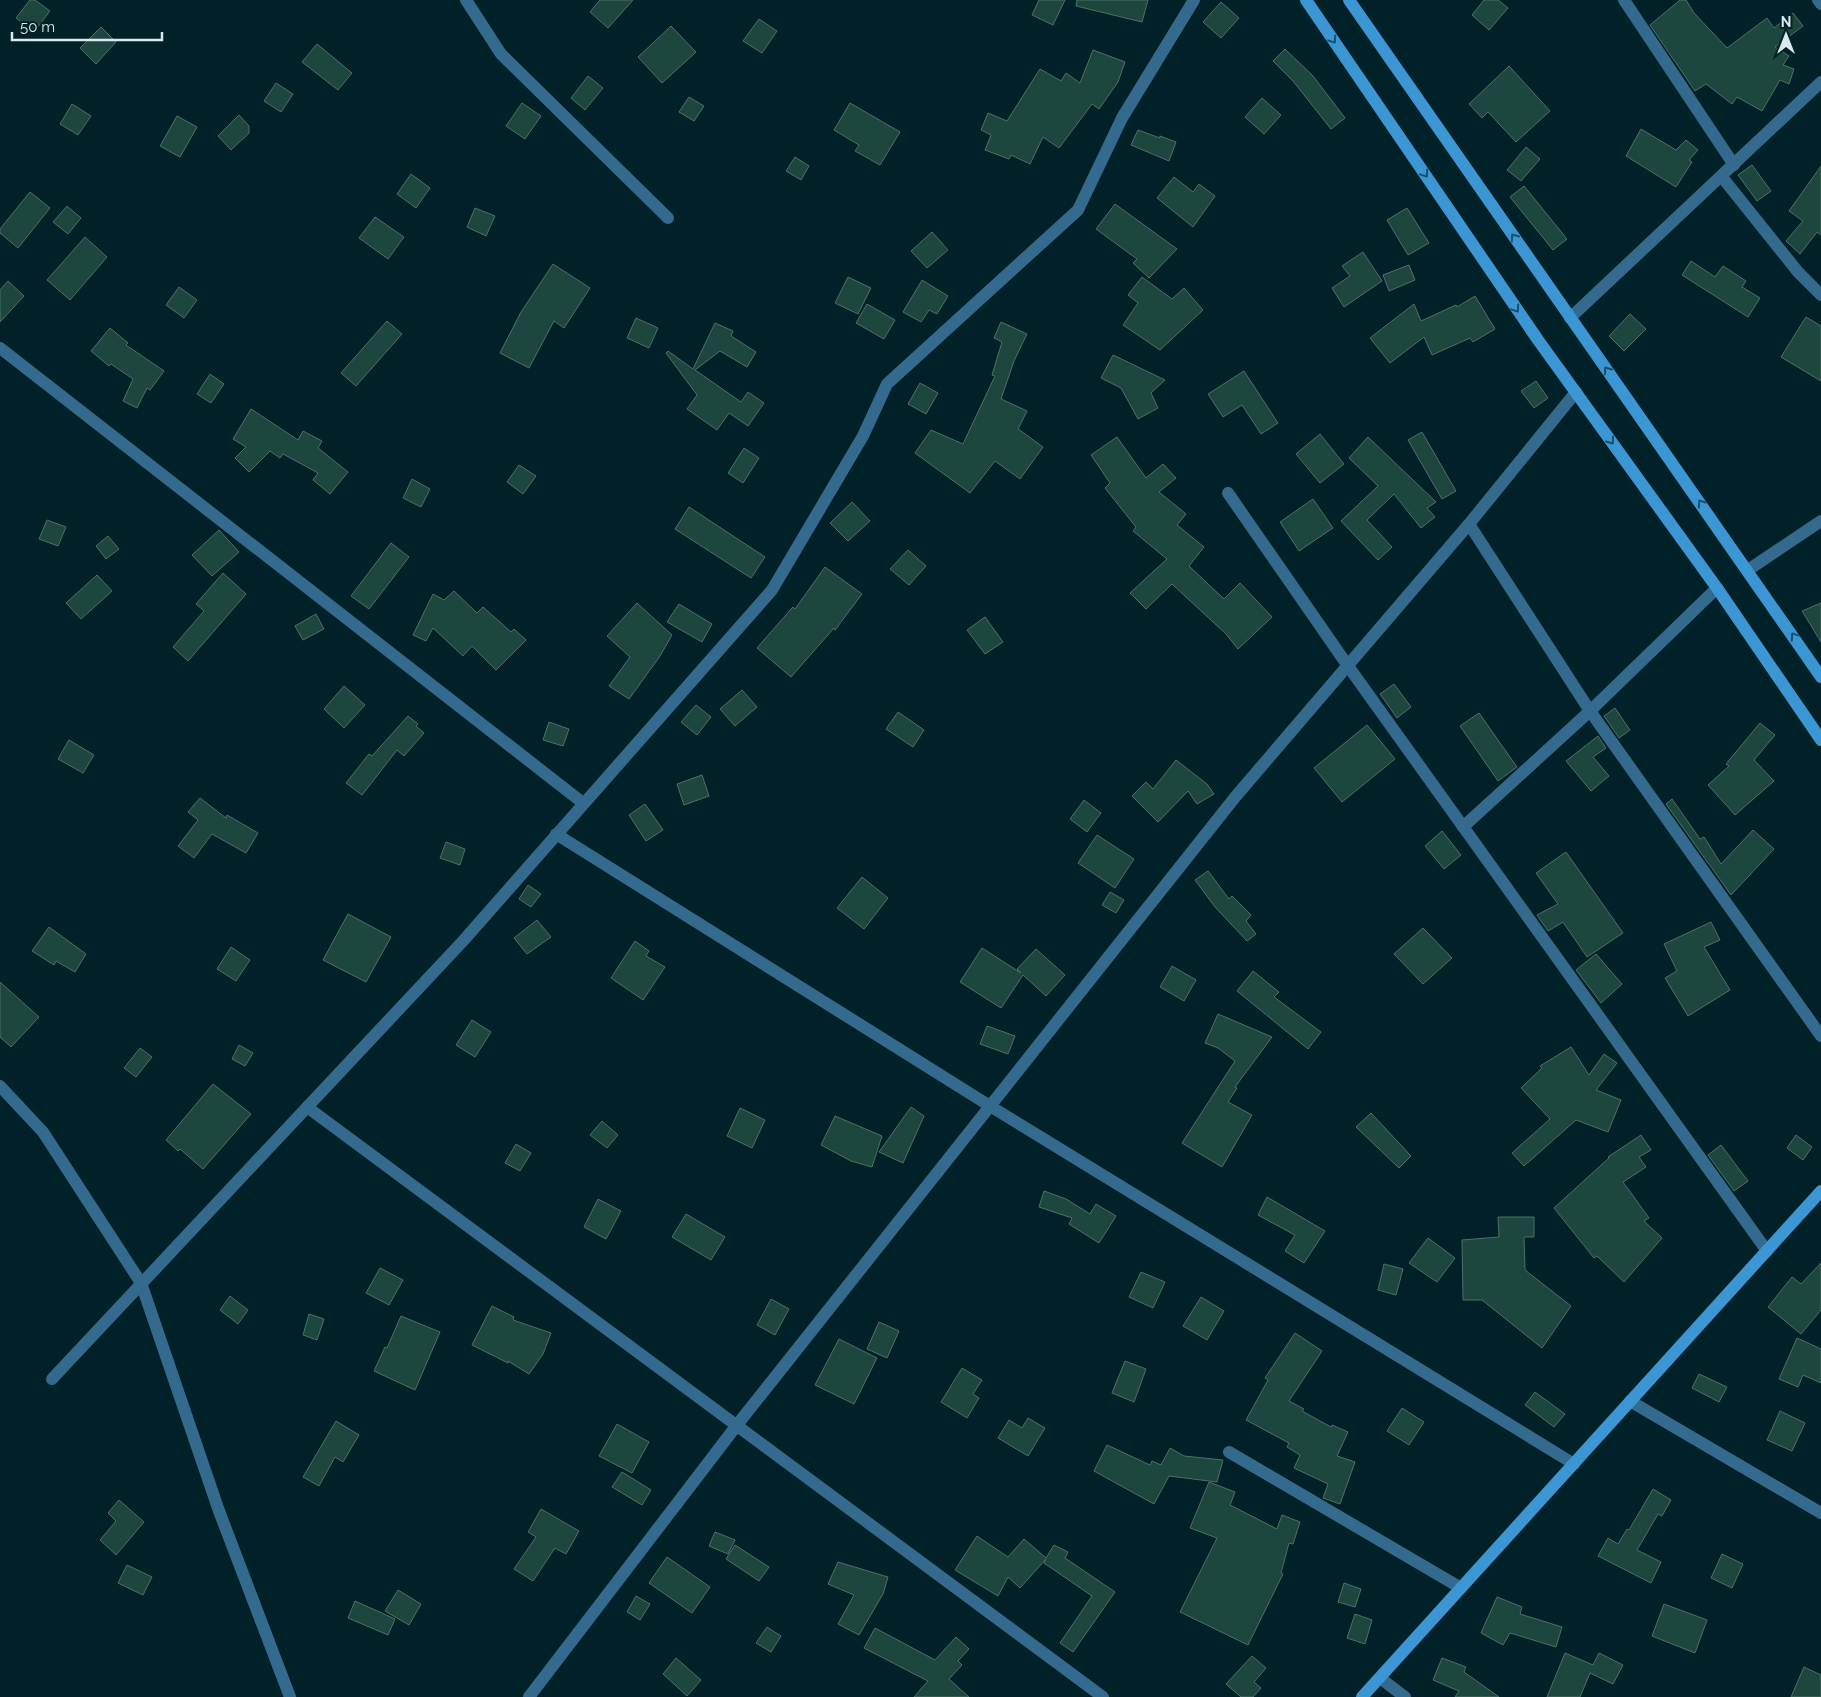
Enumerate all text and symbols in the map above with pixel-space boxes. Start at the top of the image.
scale bar [12,10,162,42]
north arrow [1761,10,1811,60]
text: N [1781,14,1791,30]
text: 50 m [20,18,55,36]
one-way arrow [1327,34,1336,44]
one-way arrow [1419,169,1428,178]
one-way arrow [1511,233,1520,243]
one-way arrow [1510,303,1519,312]
one-way arrow [1604,366,1613,376]
one-way arrow [1605,435,1614,445]
one-way arrow [1698,499,1707,509]
one-way arrow [1790,633,1800,642]

